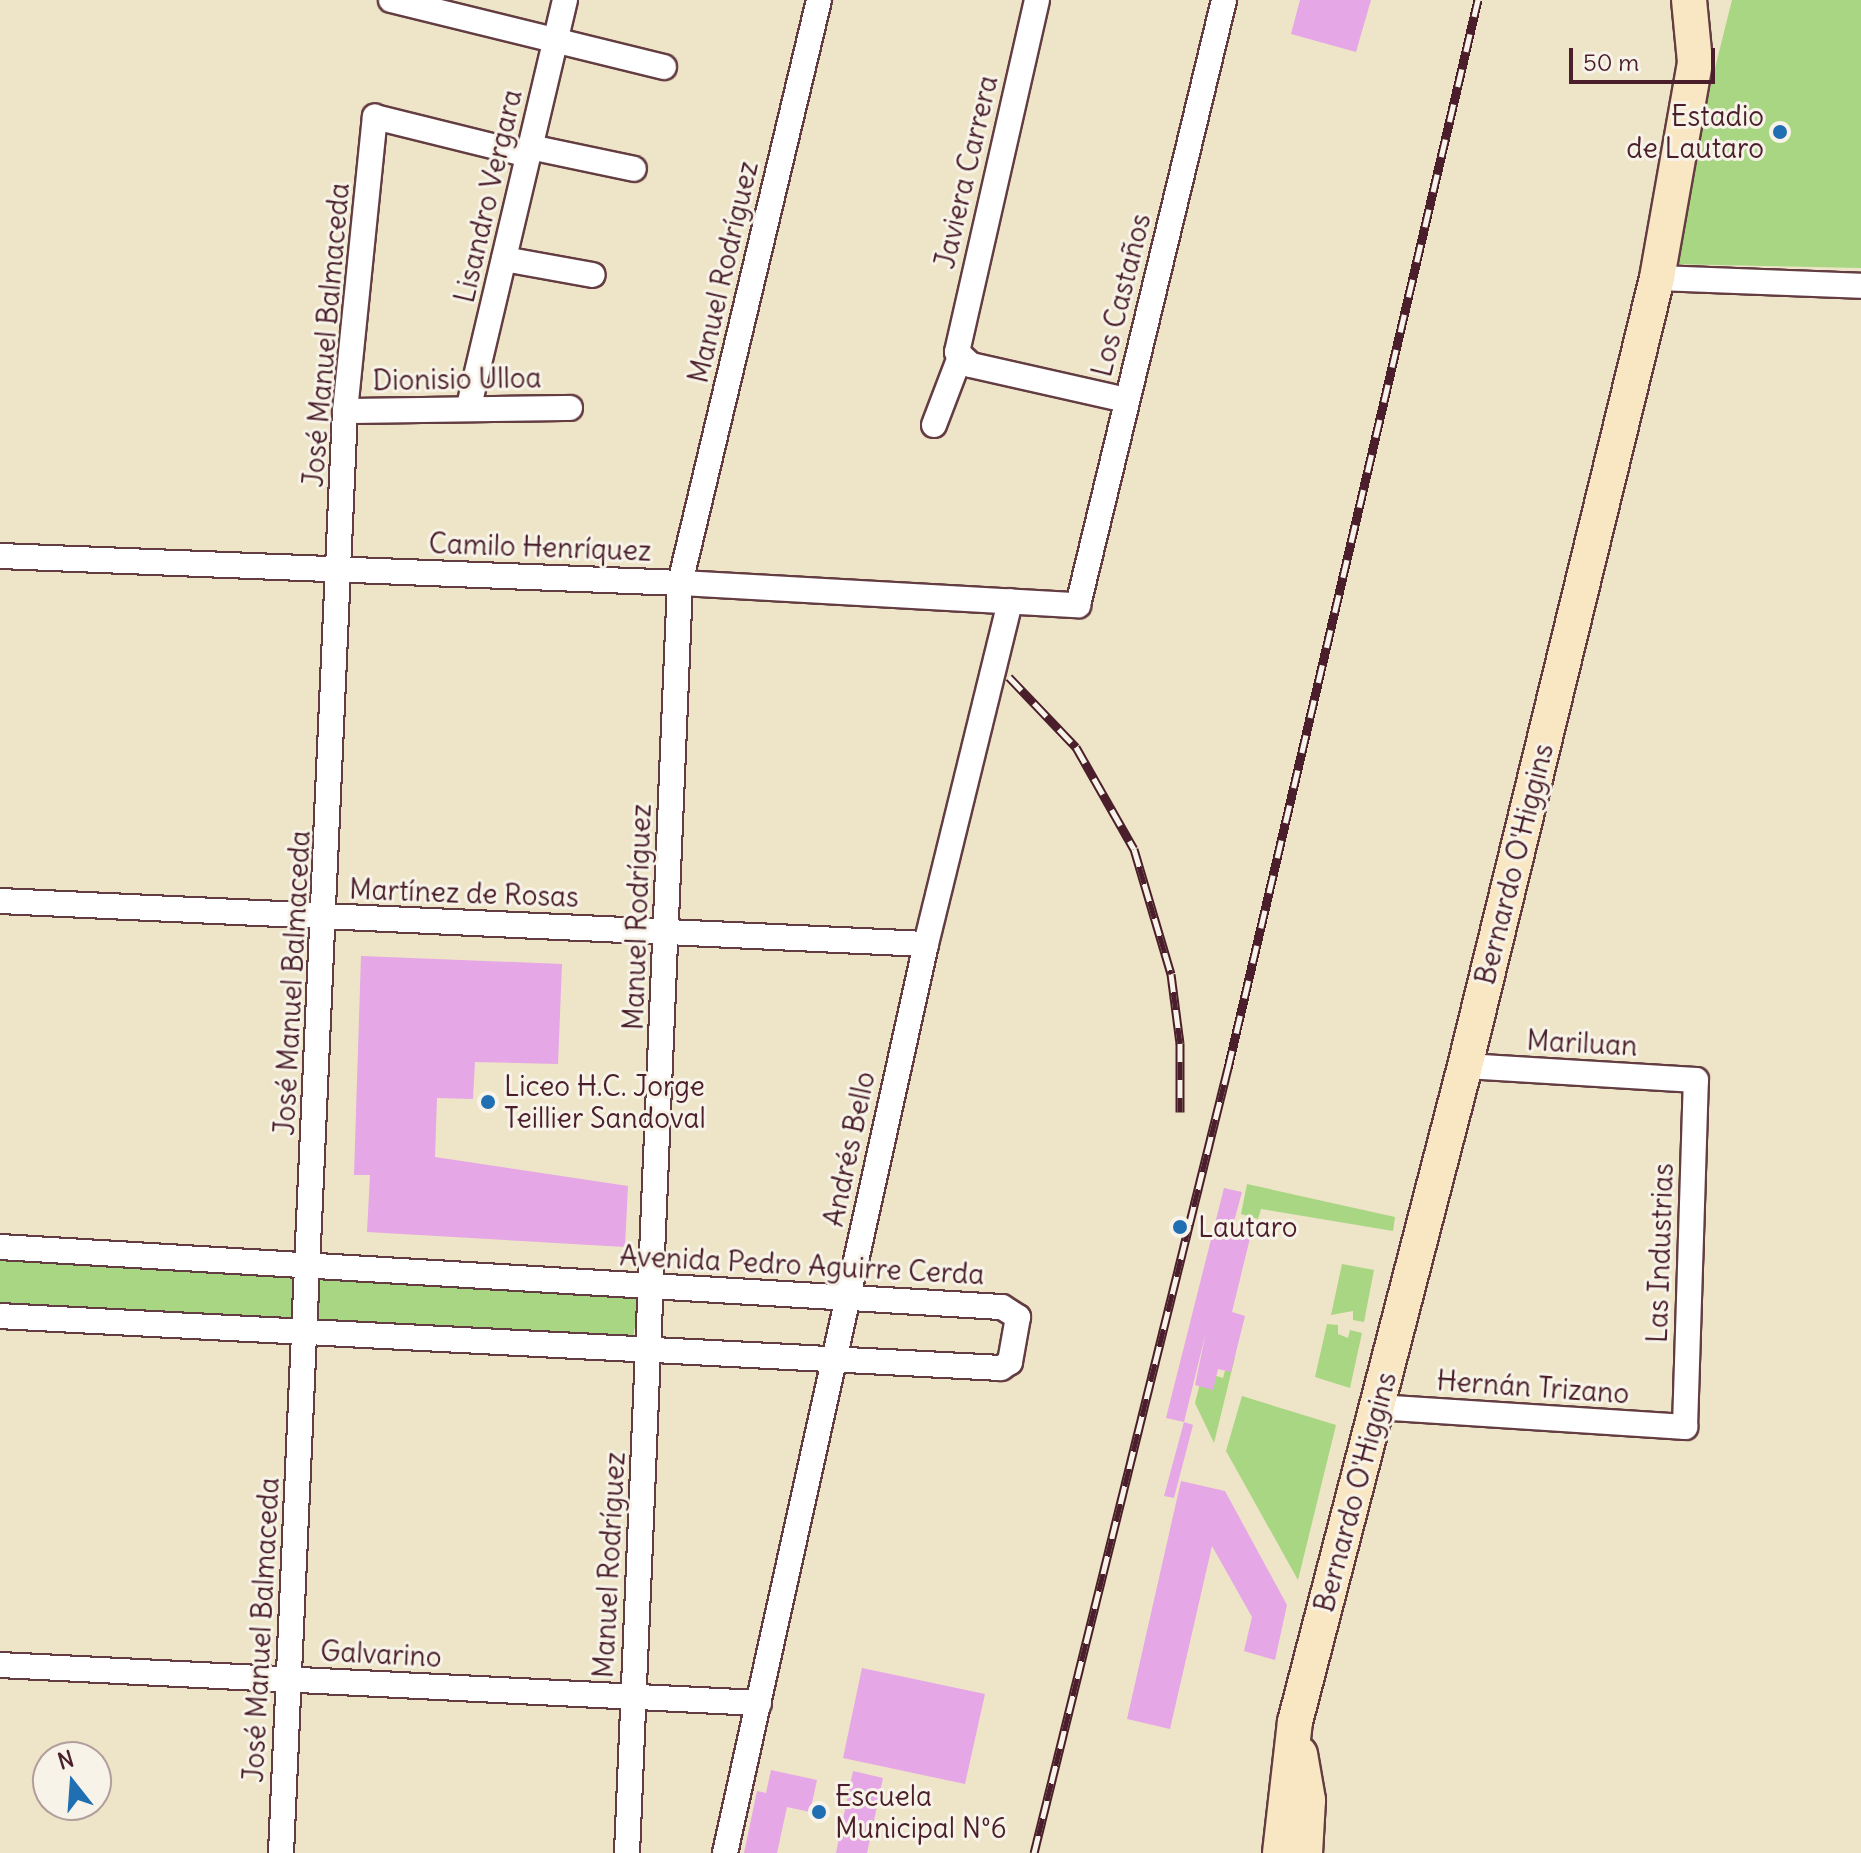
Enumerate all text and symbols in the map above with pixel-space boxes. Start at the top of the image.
scale bar [1573,32,1719,82]
text: 50 m [1583,47,1639,77]
street label: Javiera Carrera [927,72,1005,272]
street label: Lisandro Vergara [447,86,529,306]
place label: Estadio de Lautaro [1626,99,1764,165]
marker: Estadio de Lautaro [1771,123,1789,141]
street label: Manuel Rodríguez [681,158,765,386]
street label: José Manuel Balmaceda [296,181,356,489]
street label: Los Castaños [1084,210,1158,380]
street label: Dionisio Ulloa [372,361,542,397]
street label: Camilo Henríquez [428,526,652,568]
street label: Bernardo O'Higgins [1468,740,1560,988]
street label: Manuel Rodríguez [616,803,658,1031]
street label: José Manuel Balmaceda [267,830,317,1136]
street label: Martínez de Rosas [349,872,579,914]
street label: Mariluan [1526,1023,1638,1063]
place label: Liceo H.C. Jorge Teillier Sandoval [504,1069,706,1135]
street label: Andrés Bello [816,1069,882,1229]
marker: Liceo H.C. Jorge Teillier Sandoval [479,1093,497,1111]
street label: Las Industrias [1640,1162,1680,1344]
place label: Lautaro [1198,1210,1298,1244]
marker: Lautaro [1169,1216,1191,1238]
street label: Avenida Pedro Aguirre Cerda [619,1239,985,1291]
street label: Hernán Trizano [1436,1364,1630,1410]
street label: Bernardo O'Higgins [1307,1368,1403,1616]
street label: Manuel Rodríguez [586,1451,632,1679]
street label: José Manuel Balmaceda [236,1477,286,1783]
street label: Galvarino [319,1634,443,1674]
north arrow [32,1741,112,1821]
text: N [54,1744,77,1776]
place label: Escuela Municipal N°6 [835,1779,1007,1845]
marker: Escuela Municipal N°6 [810,1803,828,1821]

